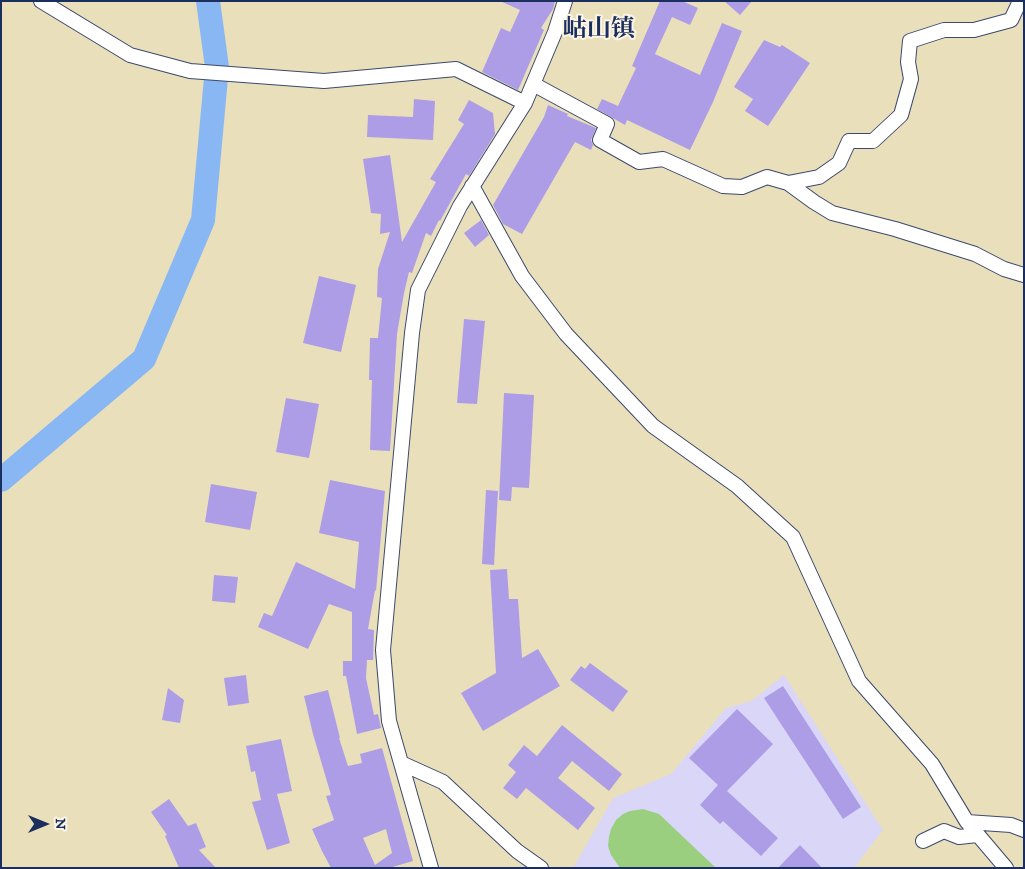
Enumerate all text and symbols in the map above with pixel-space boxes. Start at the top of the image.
district label: 岵山镇 [563,17,635,45]
north arrow [20,799,70,849]
text: N [51,818,69,830]

